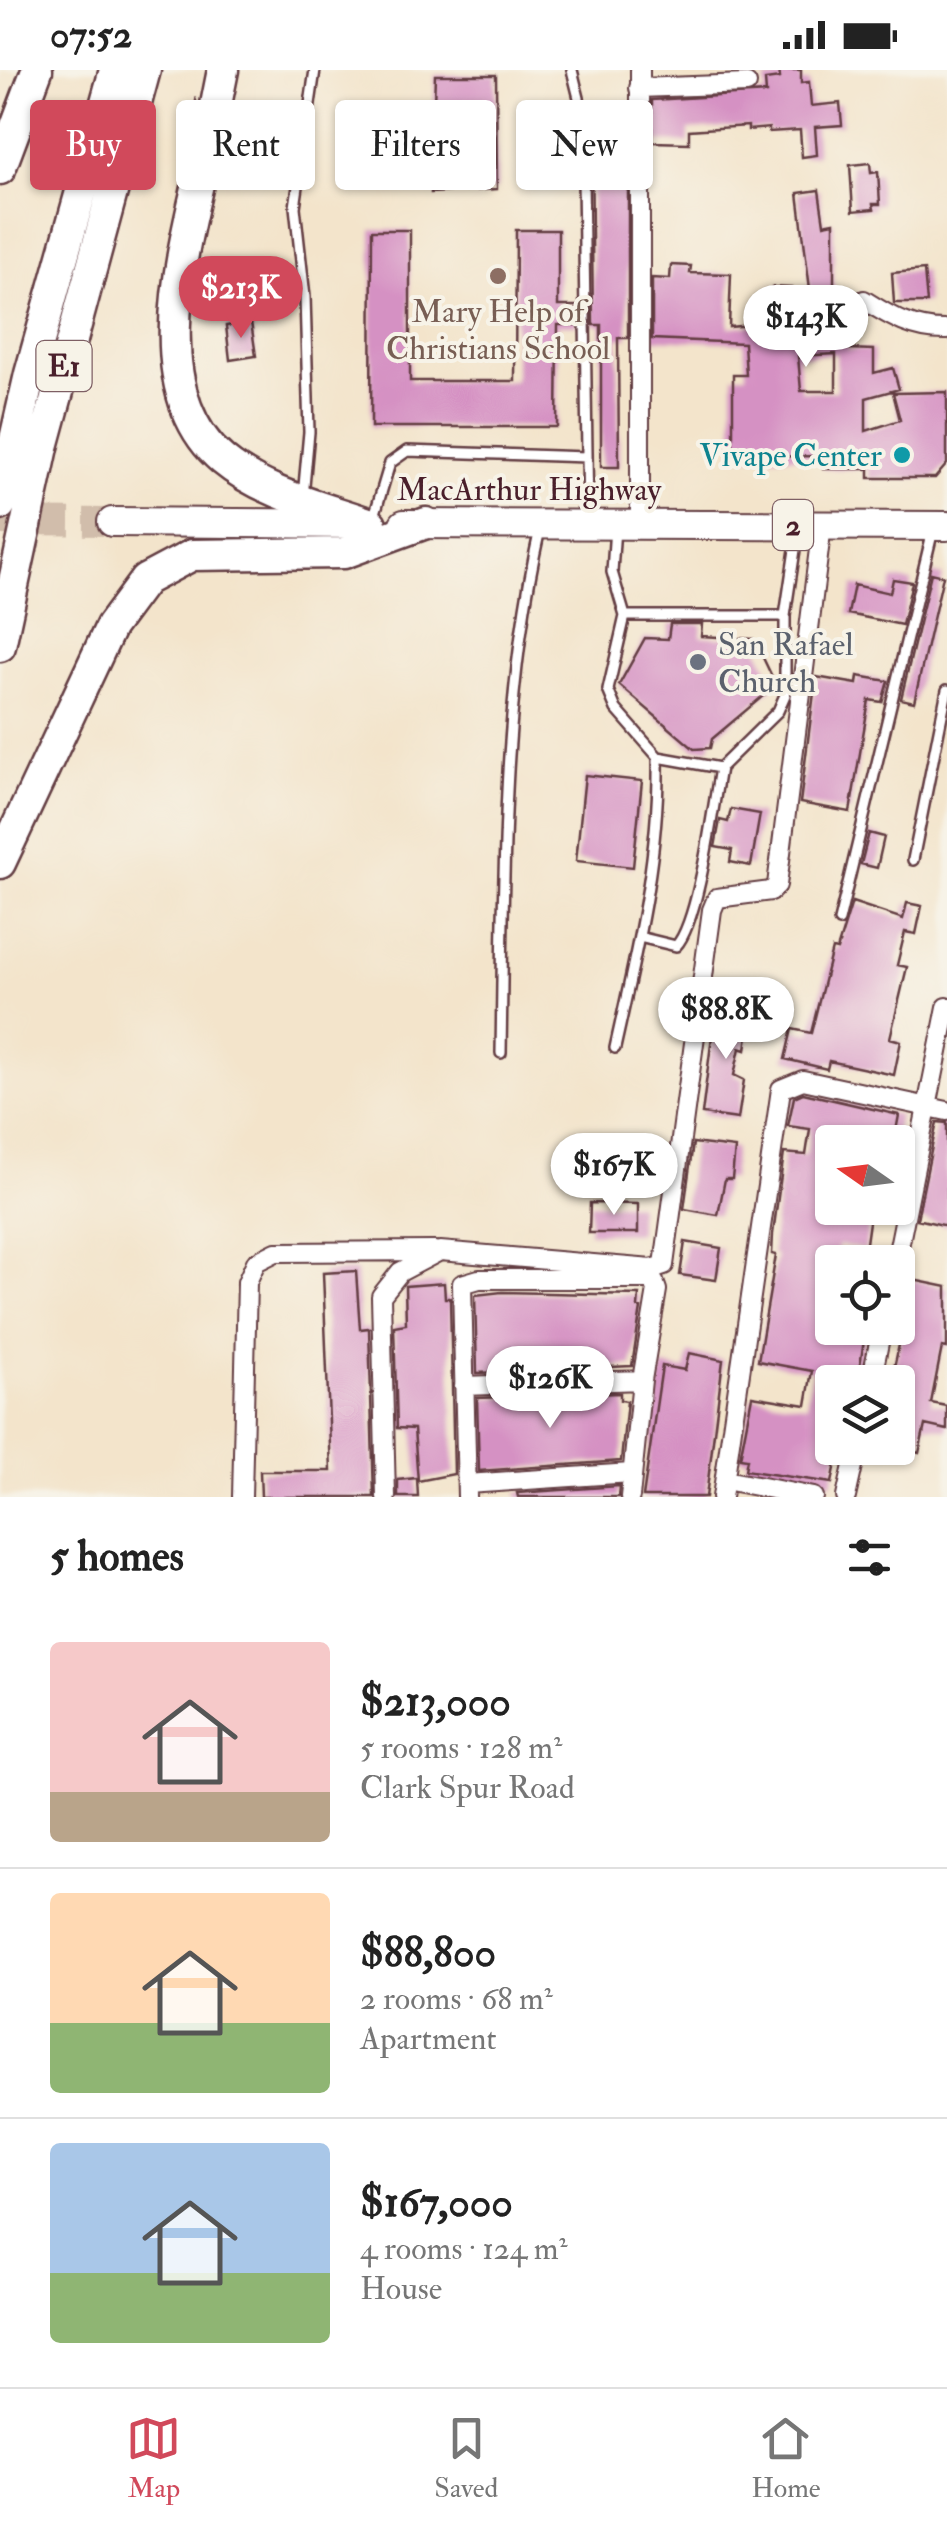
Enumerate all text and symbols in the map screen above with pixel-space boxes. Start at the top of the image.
text: 07:52 [50,11,132,59]
chip: Buy [30,100,156,190]
chip: Rent [176,100,315,190]
chip: Filters [335,100,496,190]
chip: New [516,100,653,190]
pin: $213K [171,256,311,341]
marker: Mary Help of Christians School [487,265,509,287]
text: $213K [201,268,281,308]
pin: $143K [736,285,876,370]
place label: Mary Help of Christians School [386,292,610,369]
text: $143K [765,297,847,337]
road number: E1 [36,341,92,391]
place label: Vivape Center [699,436,882,476]
marker: Vivape Center [891,444,913,466]
street label: MacArthur Highway [397,470,662,510]
road number: 2 [773,500,813,550]
place label: San Rafael Church [718,625,853,702]
marker: San Rafael Church [687,651,709,673]
pin: $88.8K [645,977,807,1062]
text: $88.8K [680,989,772,1029]
north arrow [815,1125,915,1225]
map controls [815,1125,915,1465]
pin: $167K [544,1133,684,1218]
text: $167K [573,1145,655,1185]
button: locate [815,1245,915,1345]
pin: $126K [480,1346,620,1431]
text: $126K [508,1358,592,1398]
button: layers [815,1365,915,1465]
icon: filters [842,1530,897,1585]
text: 5 homes [50,1531,184,1583]
text: $213,000 [360,1676,511,1728]
icon: home [130,1682,250,1802]
text: 5 rooms · 128 m² [360,1728,562,1768]
text: Clark Spur Road [360,1768,575,1808]
text: $88,800 [360,1927,496,1979]
icon: home [130,1933,250,2053]
text: 2 rooms · 68 m² [360,1979,553,2019]
text: Apartment [360,2019,497,2059]
text: $167,000 [360,2177,513,2229]
icon: home [130,2183,250,2303]
text: 4 rooms · 124 m² [360,2229,568,2269]
text: House [360,2269,442,2309]
tab: Map [126,2411,181,2506]
tab: Saved [434,2411,498,2506]
tab: Home [751,2411,821,2506]

